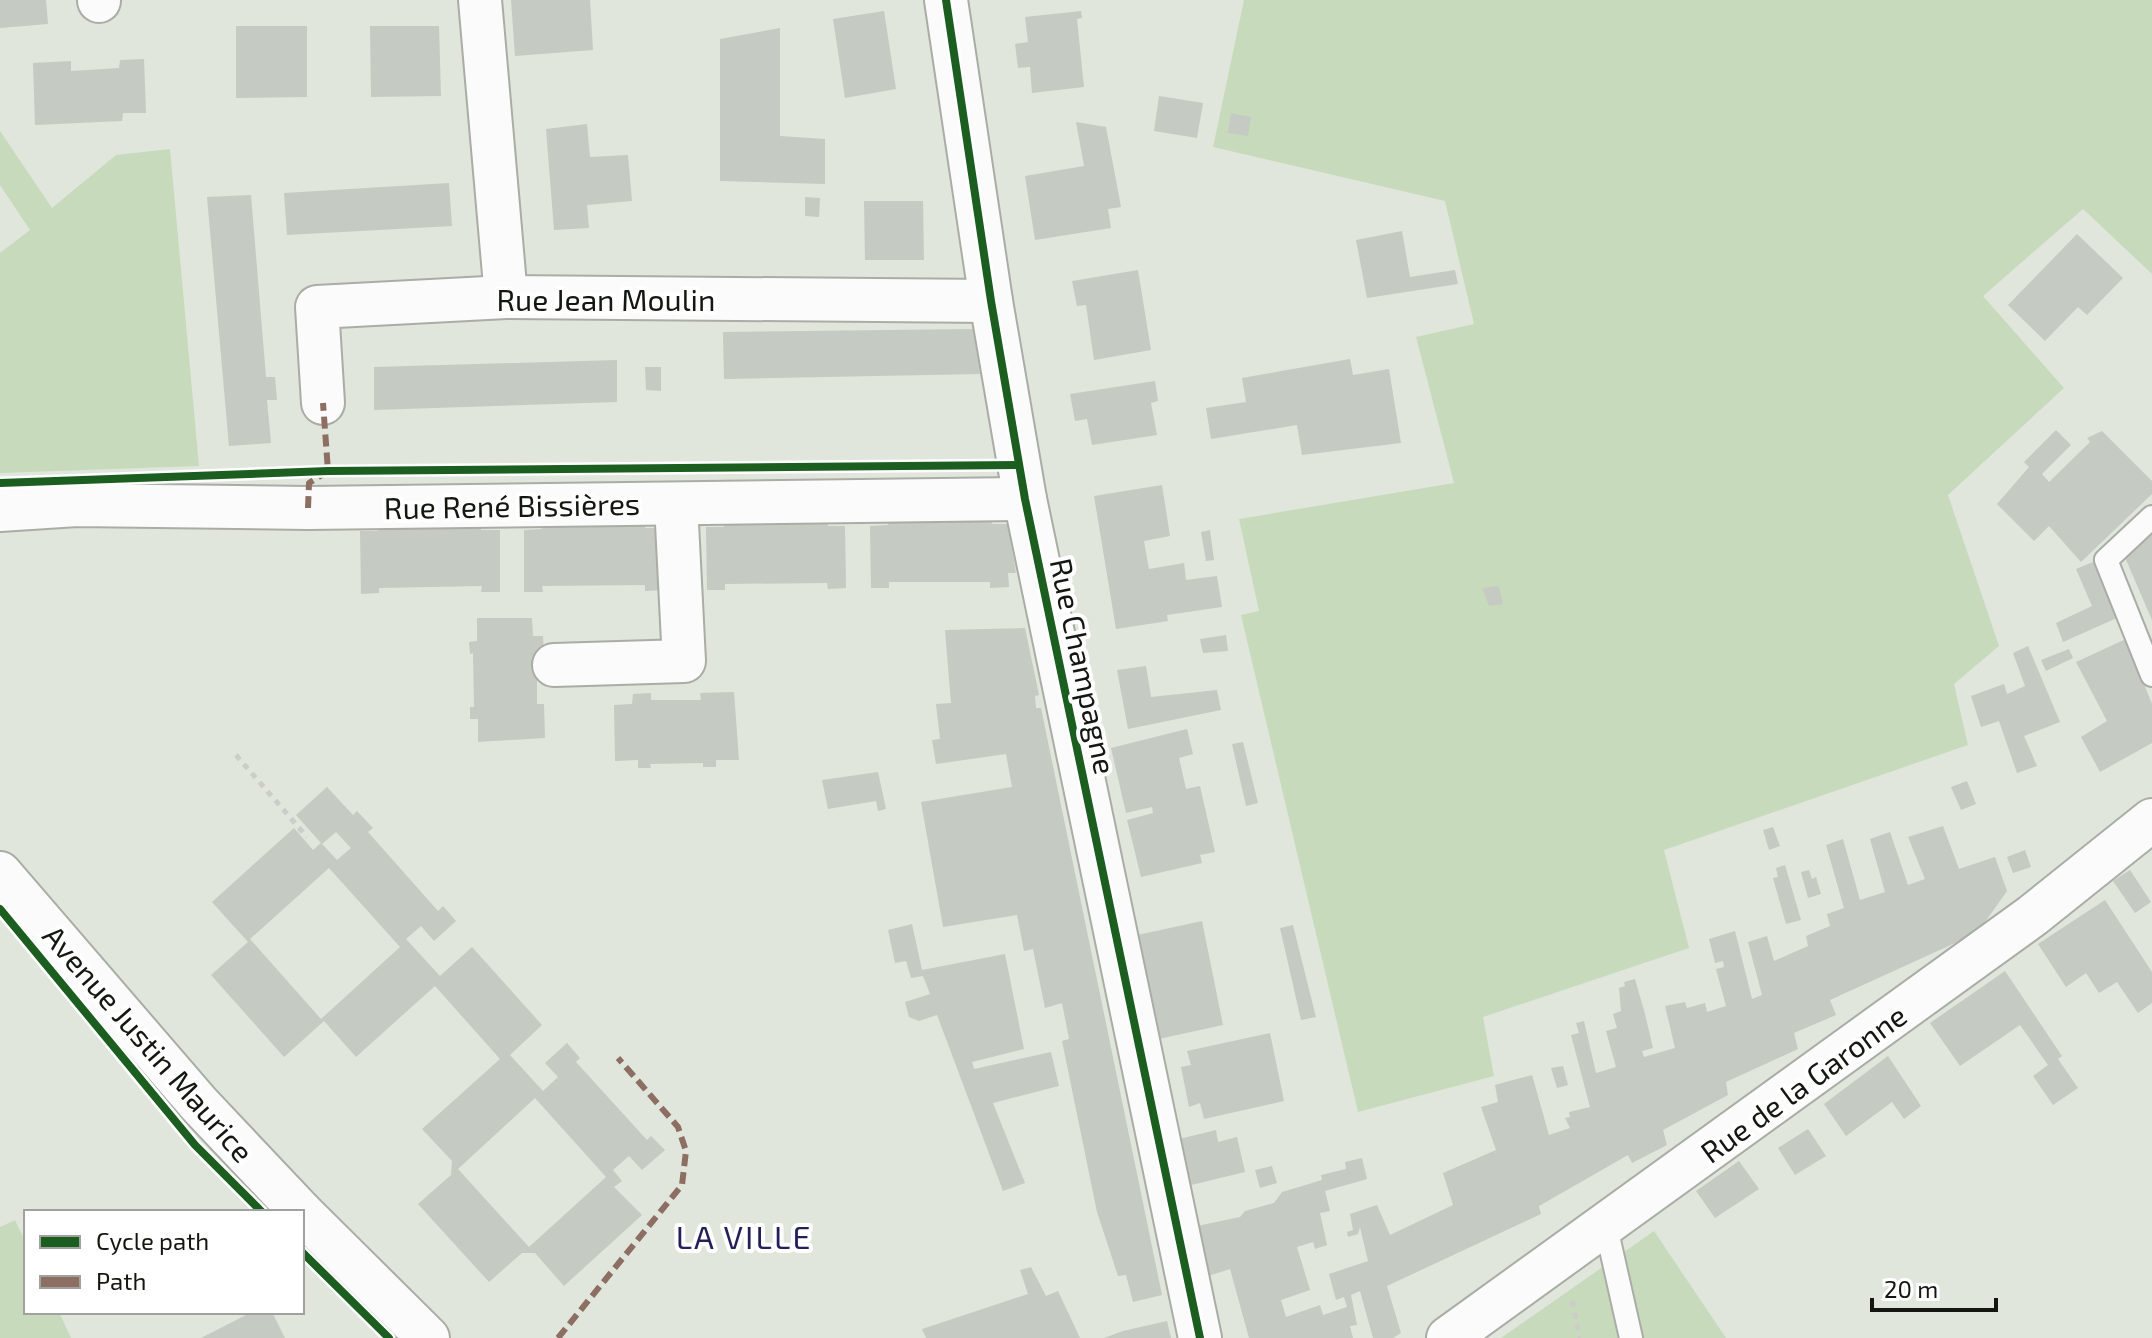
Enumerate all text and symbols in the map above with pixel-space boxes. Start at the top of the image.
street label: Rue Jean Moulin [497,281,715,317]
street label: Rue René Bissières [384,485,640,525]
street label: Rue Champagne [1044,555,1124,777]
street label: Avenue Justin Maurice [36,917,262,1169]
street label: Rue de la Garonne [1693,996,1913,1170]
legend [24,1210,304,1314]
district label: LA VILLE [676,1217,812,1255]
text: Cycle path [96,1226,209,1255]
scale bar [1872,1262,1996,1312]
text: Path [96,1266,146,1295]
text: 20 m [1884,1274,1938,1303]

